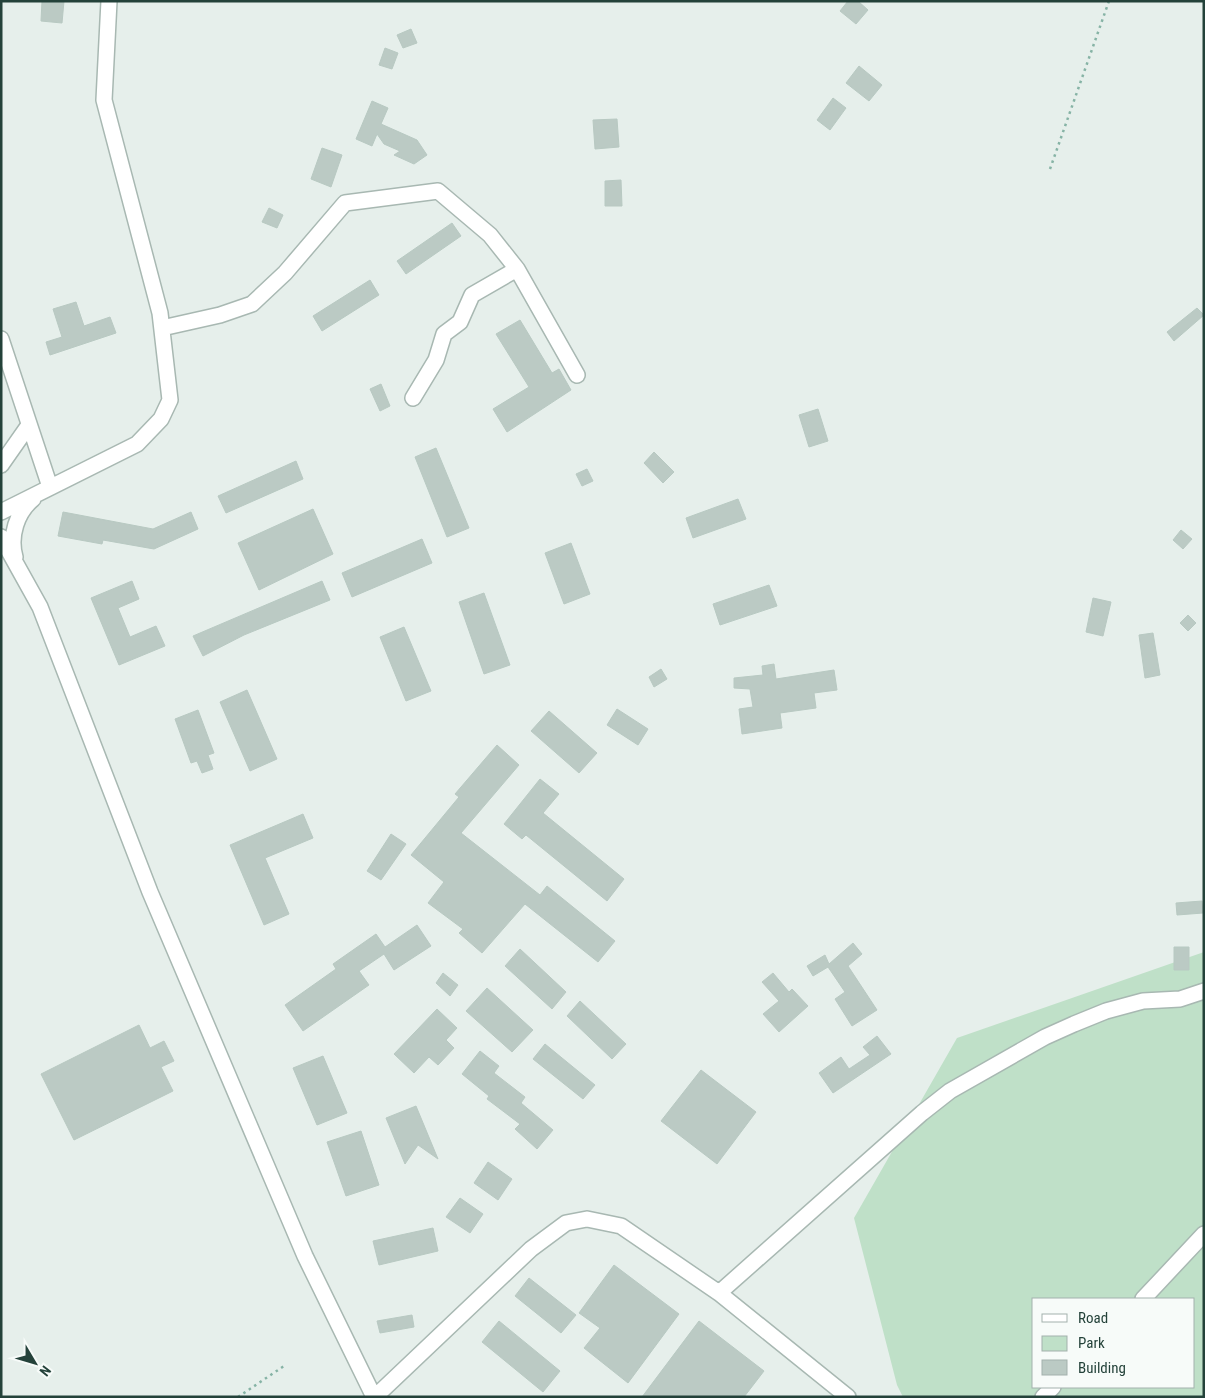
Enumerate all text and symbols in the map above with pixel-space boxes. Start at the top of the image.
legend [1032,1298,1195,1388]
text: Road [1078,1309,1108,1327]
text: Park [1078,1334,1105,1352]
north arrow [10,1338,60,1388]
text: Building [1078,1359,1126,1377]
text: N [36,1363,54,1379]

